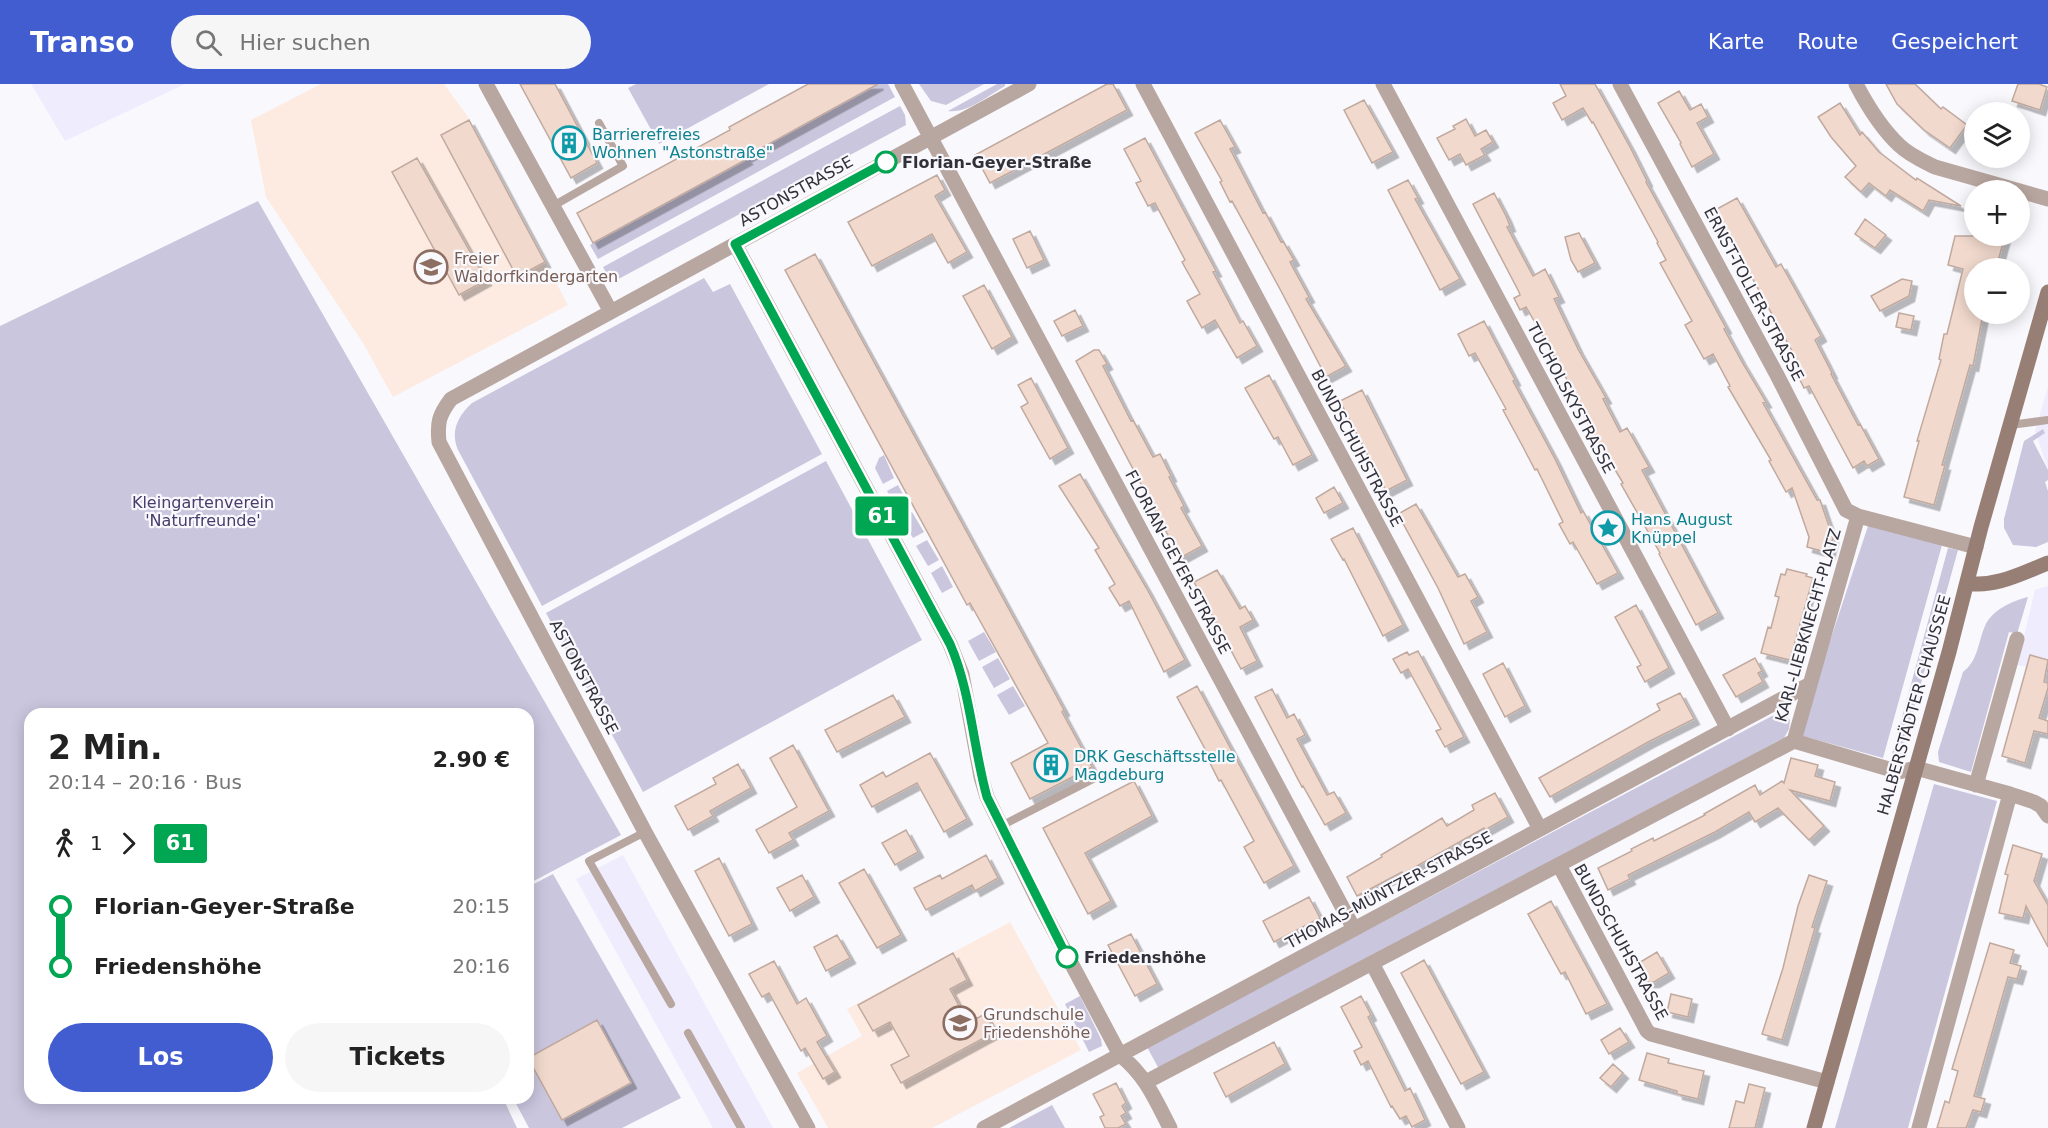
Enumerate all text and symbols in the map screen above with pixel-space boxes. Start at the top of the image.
search box [171,15,591,69]
text: Transo [30,26,135,59]
icon: search [192,26,225,59]
text: Hier suchen [240,30,371,55]
text: Karte [1708,30,1764,54]
text: Route [1797,30,1858,54]
text: Gespeichert [1891,30,2018,54]
map controls [1964,102,2030,324]
button: layers [1964,102,2030,168]
building icon: Barrierefreies Wohnen "Astonstraße" [551,125,587,161]
place label: Barrierefreies Wohnen "Astonstraße" [592,125,773,162]
marker: Florian-Geyer-Straße [875,151,897,173]
street label: ASTONSTRASSE [736,152,856,230]
place label: Florian-Geyer-Straße [902,153,1092,172]
button: + [1964,180,2030,246]
street label: ERNST-TOLLER-STRASSE [1700,204,1808,384]
school or university icon: Freier Waldorfkindergarten [413,249,449,285]
place label: Freier Waldorfkindergarten [454,249,618,286]
button: − [1964,258,2030,324]
street label: TUCHOLSKYSTRASSE [1523,319,1619,477]
street label: BUNDSCHUHSTRASSE [1307,366,1407,530]
street label: FLORIAN-GEYER-STRASSE [1121,467,1235,657]
park label: Kleingartenverein 'Naturfreunde' [132,493,274,530]
line badge: 61 [855,496,909,536]
text: 61 [867,504,897,528]
place icon: Hans August Knüppel [1590,510,1626,546]
place label: Hans August Knüppel [1631,510,1732,547]
street label: KARL-LIEBKNECHT-PLATZ [1771,526,1845,724]
street label: HALBERSTÄDTER CHAUSSEE [1873,593,1955,817]
street label: ASTONSTRASSE [546,616,622,738]
text: 2 Min. [48,728,163,767]
text: 2.90 € [433,747,510,772]
building icon: DRK Geschäftsstelle Magdeburg [1033,747,1069,783]
place label: DRK Geschäftsstelle Magdeburg [1074,747,1235,784]
text: 20:14 – 20:16 · Bus [48,770,242,794]
icon: walk [48,827,81,860]
icon: forward [112,827,145,860]
street label: THOMAS-MÜNTZER-STRASSE [1281,827,1496,953]
text: 1 [90,831,103,855]
text: 61 [166,831,195,855]
street label: BUNDSCHUHSTRASSE [1570,860,1672,1024]
text: Florian-Geyer-Straße [94,894,355,919]
text: 20:15 [452,894,510,918]
marker: Friedenshöhe [1056,946,1078,968]
place label: Friedenshöhe [1084,948,1206,967]
text: Friedenshöhe [94,954,262,979]
text: 20:16 [452,954,510,978]
school or university icon: Grundschule Friedenshöhe [942,1005,978,1041]
place label: Grundschule Friedenshöhe [983,1005,1090,1042]
button: Los [48,1023,273,1092]
button: Tickets [285,1023,510,1092]

